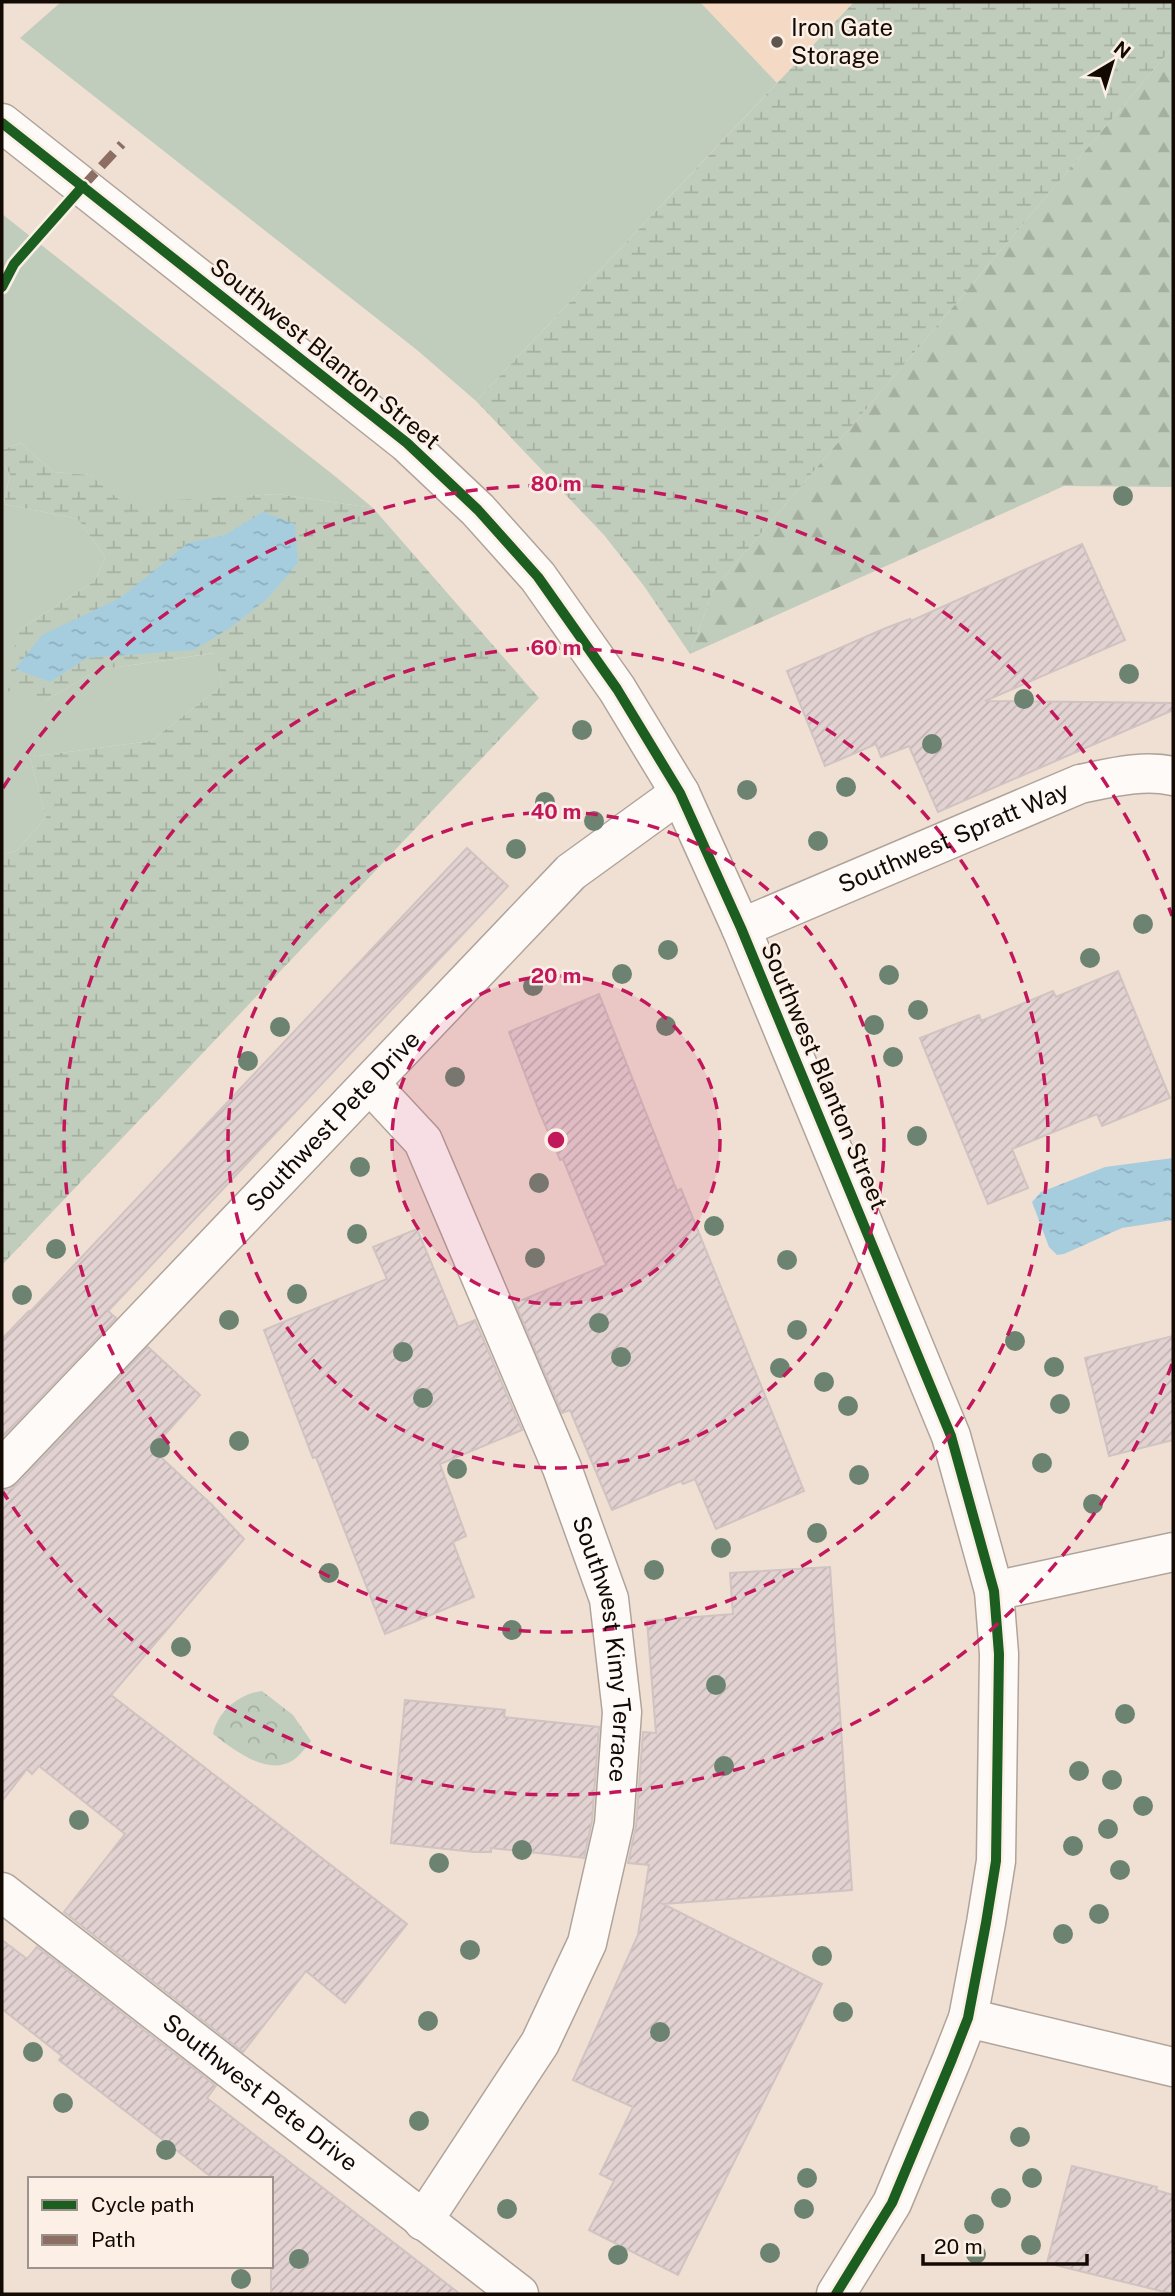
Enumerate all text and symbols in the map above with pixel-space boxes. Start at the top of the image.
place label: Iron Gate Storage [791,13,893,69]
north arrow [1077,28,1147,98]
marker: Iron Gate Storage [769,34,785,50]
text: N [1110,36,1135,63]
street label: Southwest Blanton Street [205,252,446,455]
text: 80 m [530,471,582,496]
text: 60 m [531,635,581,660]
street label: Southwest Spratt Way [834,775,1073,898]
text: 40 m [531,799,581,824]
street label: Southwest Blanton Street [756,938,894,1213]
text: 20 m [531,963,581,988]
street label: Southwest Pete Drive [240,1025,425,1217]
centre of rings [544,1128,568,1152]
street label: Southwest Kimy Terrace [567,1512,637,1783]
street label: Southwest Pete Drive [158,2007,364,2176]
legend [28,2177,273,2268]
text: Cycle path [91,2192,194,2217]
scale bar [923,2222,1088,2266]
text: Path [91,2227,136,2252]
text: 20 m [934,2234,983,2259]

